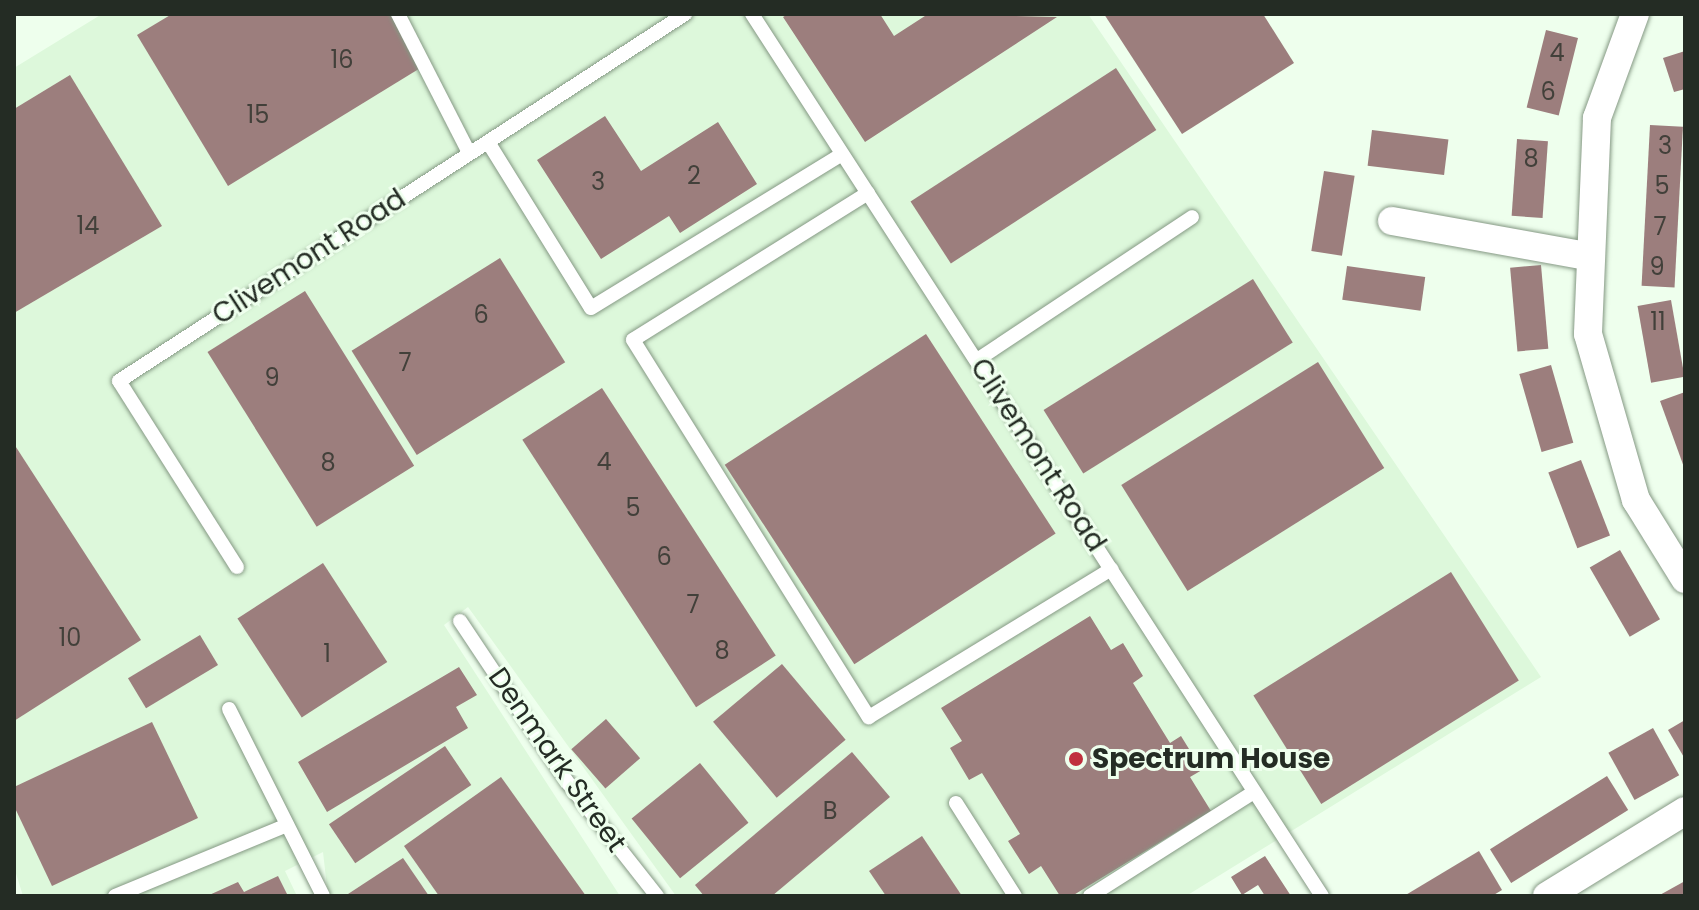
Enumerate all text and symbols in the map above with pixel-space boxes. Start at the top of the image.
house number: 4 [1549,39,1565,67]
house number: 16 [331,46,353,74]
house number: 6 [1540,78,1556,106]
house number: 15 [247,101,269,129]
house number: 3 [1658,132,1672,160]
house number: 8 [1523,145,1539,173]
house number: 2 [687,162,701,190]
house number: 3 [591,168,605,196]
house number: 5 [1654,172,1670,200]
street label: Clivemont Road [206,182,412,332]
house number: 14 [77,212,99,240]
house number: 7 [1653,213,1667,241]
house number: 9 [1649,253,1665,281]
house number: 6 [473,301,489,329]
house number: 11 [1650,308,1666,336]
house number: 7 [398,349,412,377]
street label: Clivemont Road [963,352,1113,558]
house number: 9 [264,364,280,392]
house number: 4 [596,448,612,476]
house number: 8 [320,449,336,477]
house number: 5 [625,494,641,522]
house number: 6 [656,543,672,571]
house number: 7 [686,591,700,619]
house number: 10 [59,624,81,652]
house number: 8 [714,637,730,665]
house number: 1 [323,640,331,668]
street label: Denmark Street [481,661,633,859]
place label: Spectrum House [1092,742,1330,776]
marker: Spectrum House [1067,750,1085,768]
house number: B [823,797,837,825]

